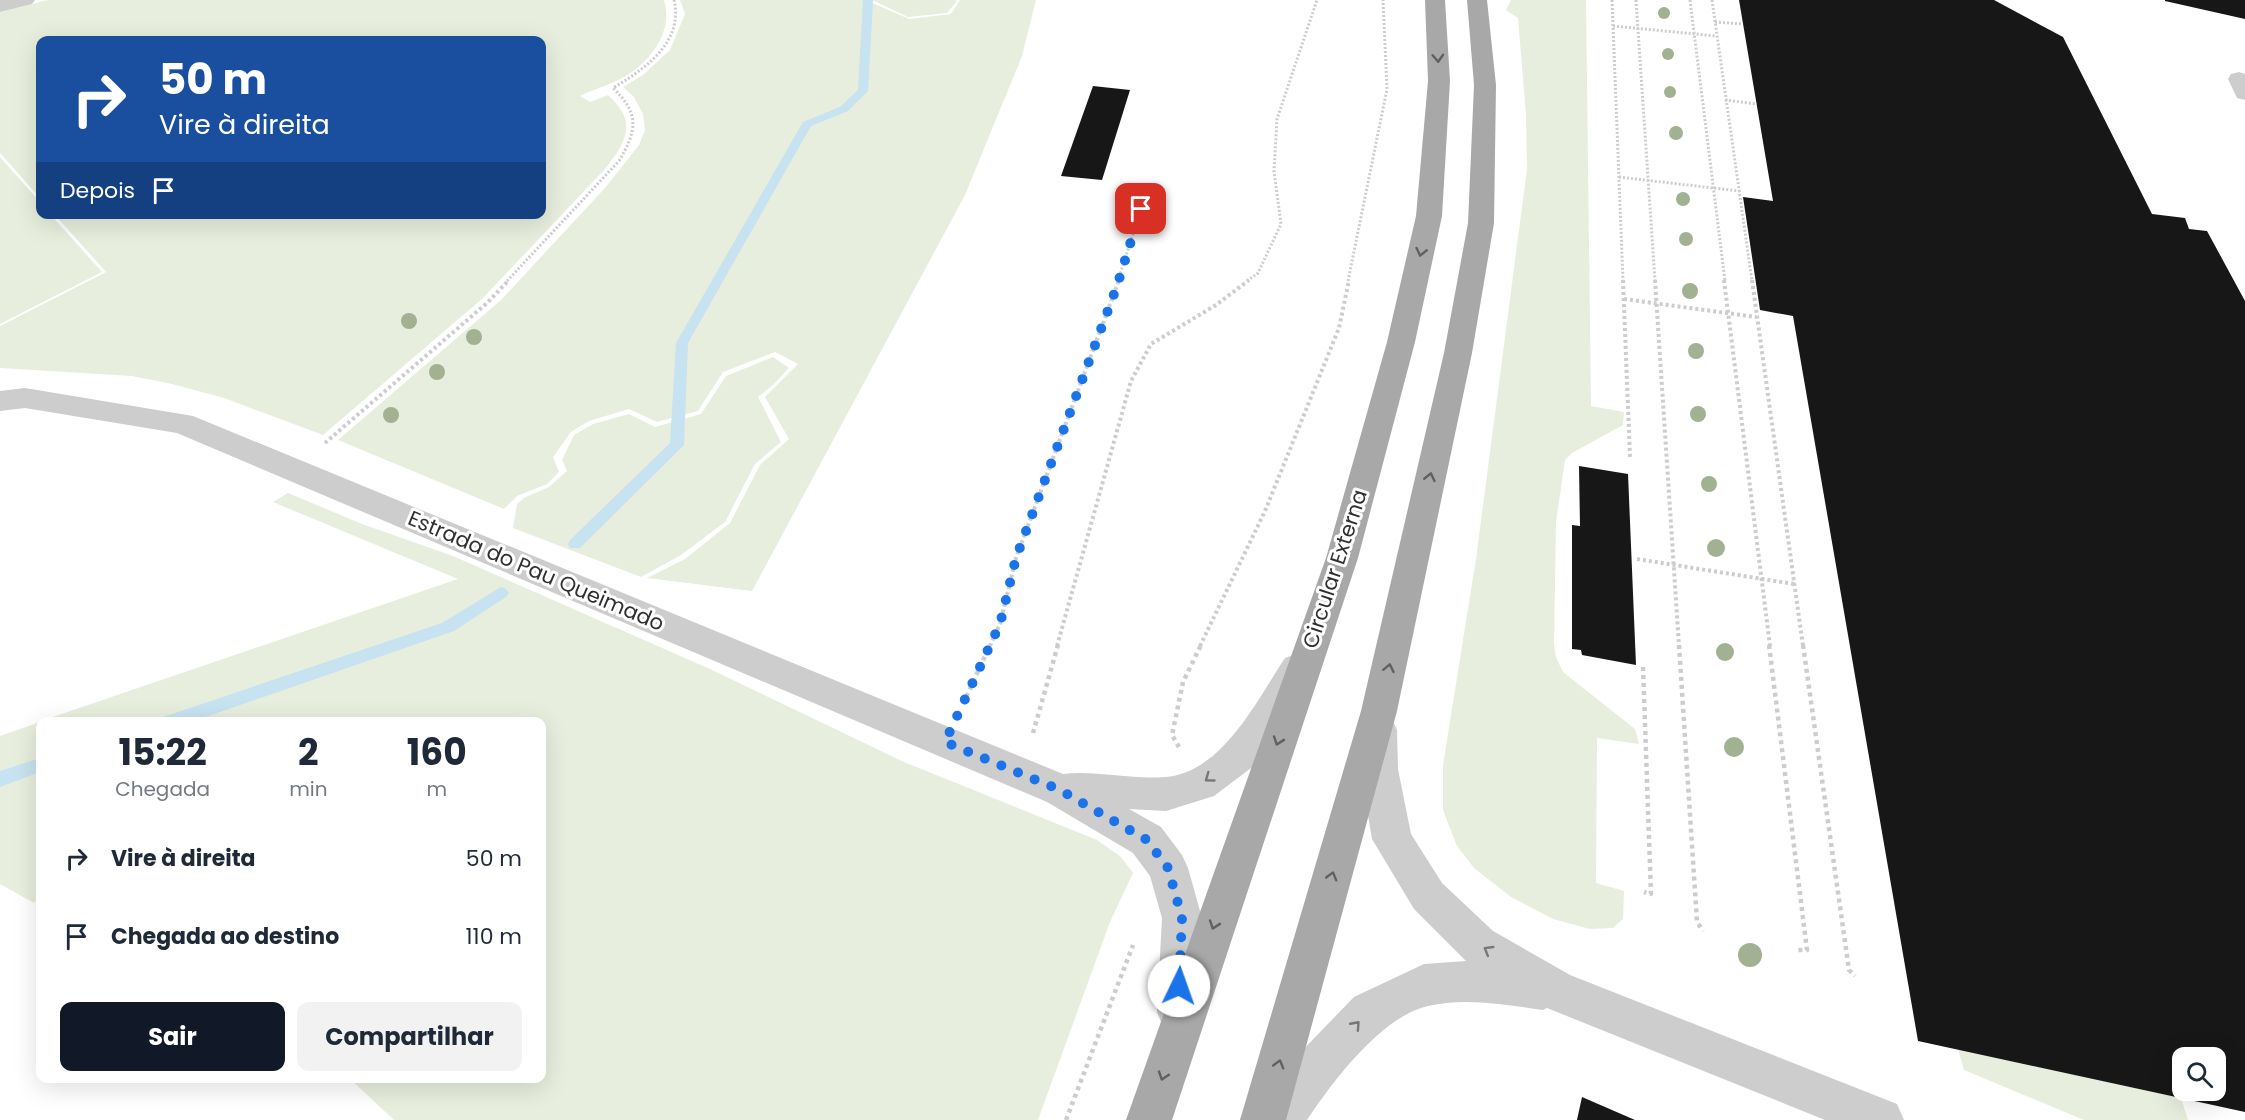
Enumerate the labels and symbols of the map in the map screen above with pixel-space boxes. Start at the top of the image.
one-way arrow [1432,54,1445,63]
pin [1115,183,1166,234]
one-way arrow [1415,247,1428,257]
one-way arrow [1423,472,1436,482]
street label: Circular Externa [1295,486,1374,652]
street label: Estrada do Pau Queimado [404,503,669,638]
one-way arrow [1381,663,1394,673]
one-way arrow [1273,735,1285,746]
one-way arrow [1205,771,1216,782]
one-way arrow [1325,871,1337,882]
one-way arrow [1209,919,1222,930]
one-way arrow [1484,946,1494,958]
position arrow [1147,954,1211,1018]
one-way arrow [1349,1022,1360,1032]
one-way arrow [1272,1059,1284,1070]
one-way arrow [1158,1070,1170,1081]

